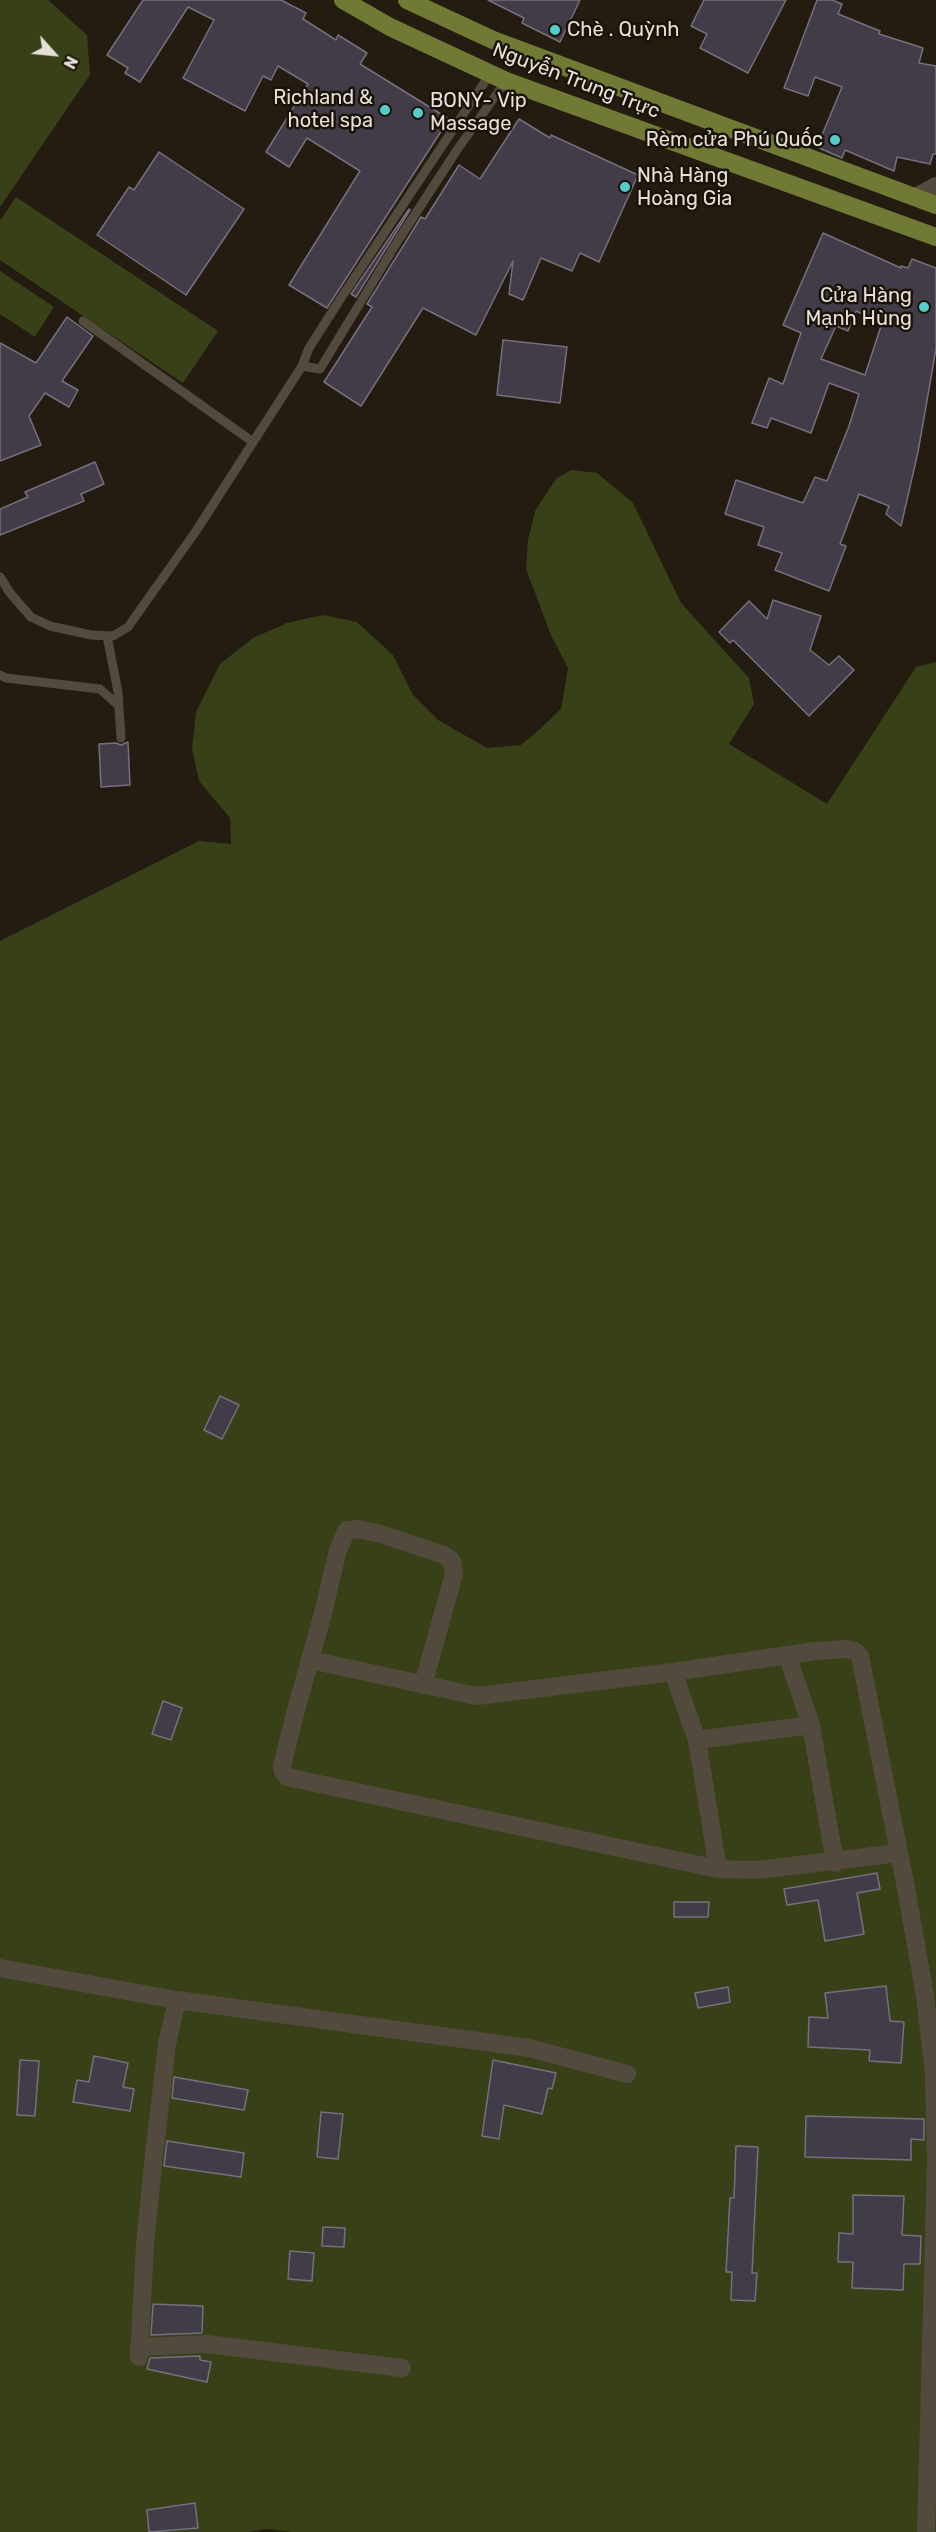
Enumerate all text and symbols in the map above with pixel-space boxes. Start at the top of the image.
place label: Chè . Quỳnh [567,18,679,42]
marker: Chè . Quỳnh [548,23,562,37]
north arrow [24,24,84,84]
street label: Nguyễn Trung Trực [489,38,663,124]
text: N [59,53,82,72]
place label: Richland & hotel spa [273,86,373,133]
place label: BONY- Vip Massage [430,89,527,136]
marker: Richland & hotel spa [378,103,392,117]
marker: BONY- Vip Massage [411,106,425,120]
place label: Rèm cửa Phú Quốc [646,128,823,152]
marker: Rèm cửa Phú Quốc [828,133,842,147]
place label: Nhà Hàng Hoàng Gia [637,164,732,211]
marker: Nhà Hàng Hoàng Gia [618,180,632,194]
place label: Cửa Hàng Mạnh Hùng [805,284,912,331]
marker: Cửa Hàng Mạnh Hùng [917,300,931,314]

